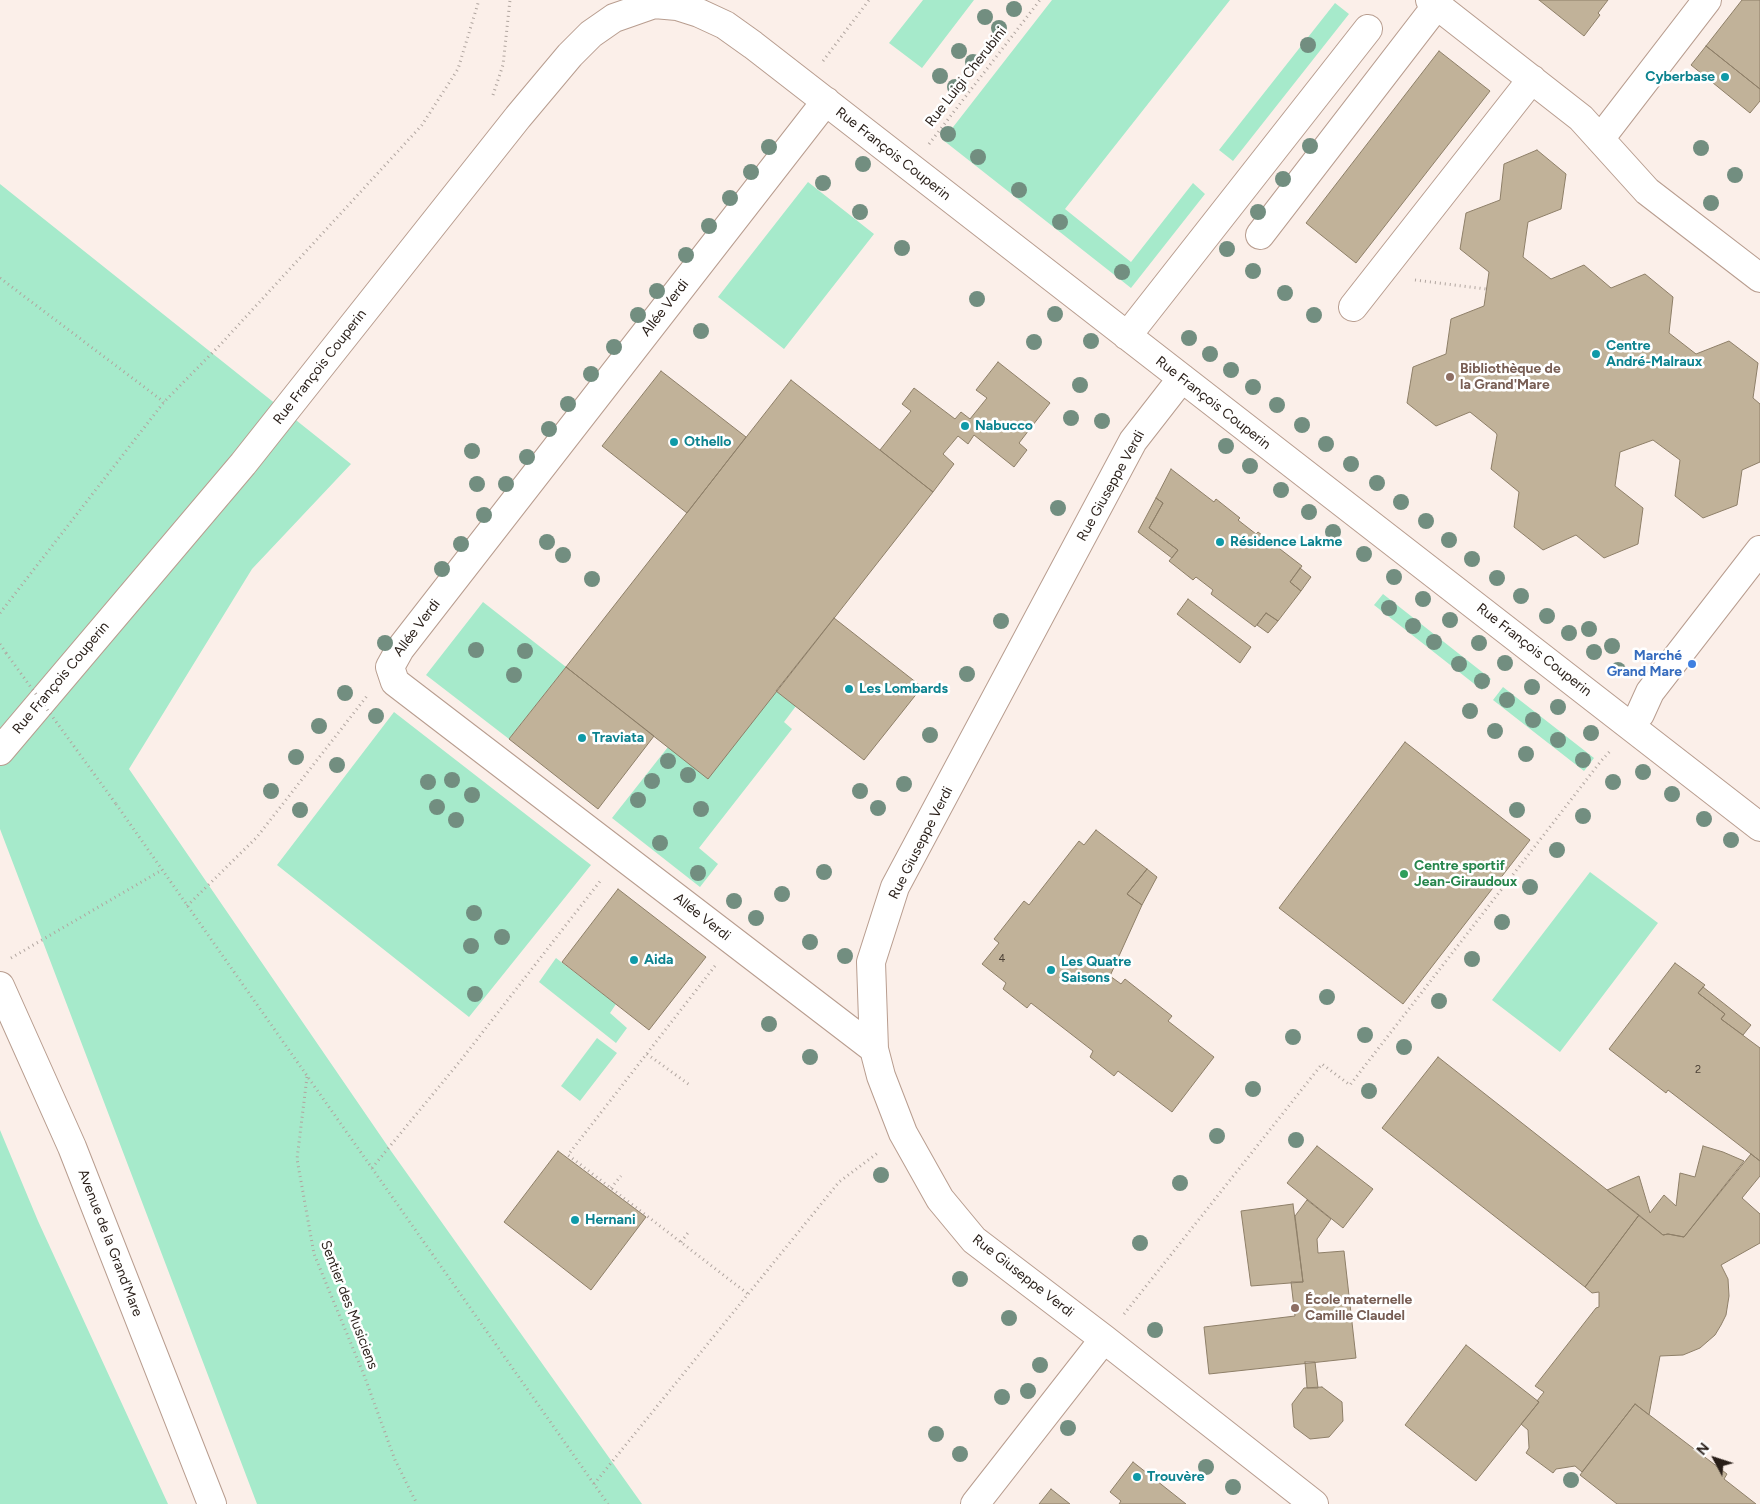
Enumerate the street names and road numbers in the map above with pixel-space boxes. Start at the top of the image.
street label: Rue Luigi Cherubini [922,24,1010,130]
street label: Rue François Couperin [832,104,954,204]
street label: Allée Verdi [638,276,692,340]
street label: Rue François Couperin [270,306,370,428]
street label: Rue François Couperin [1152,353,1274,453]
street label: Rue Giuseppe Verdi [1074,428,1148,544]
street label: Allée Verdi [390,596,444,660]
street label: Rue François Couperin [1473,600,1595,700]
street label: Rue François Couperin [9,618,113,738]
street label: Rue Giuseppe Verdi [885,784,957,902]
street label: Allée Verdi [670,890,734,944]
street label: Avenue de la Grand'Mare [74,1167,146,1319]
street label: Rue Giuseppe Verdi [969,1231,1077,1321]
street label: Sentier des Musiciens [317,1238,381,1372]

